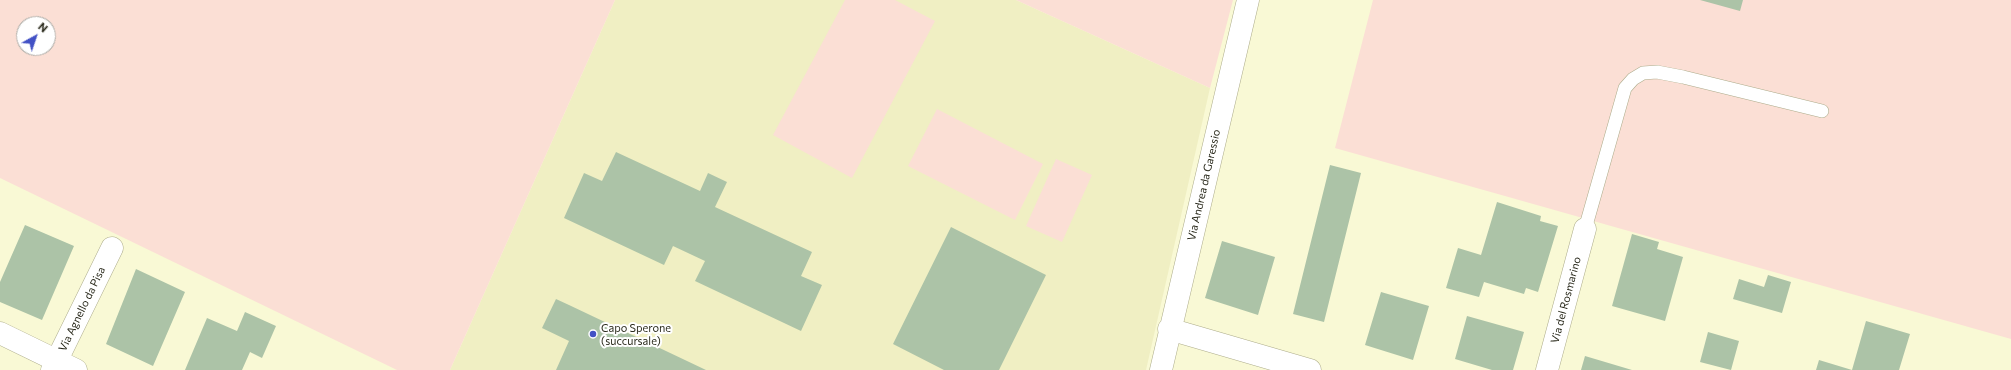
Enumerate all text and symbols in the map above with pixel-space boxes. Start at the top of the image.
north arrow [16,16,56,56]
text: N [36,20,51,35]
street label: Via Andrea da Garessio [1185,128,1223,242]
street label: Via del Rosmarino [1548,255,1584,345]
street label: Via Agnello da Pisa [56,264,108,354]
place label: Capo Sperone (succursale) [601,321,671,347]
marker: Capo Sperone (succursale) [588,329,598,339]

